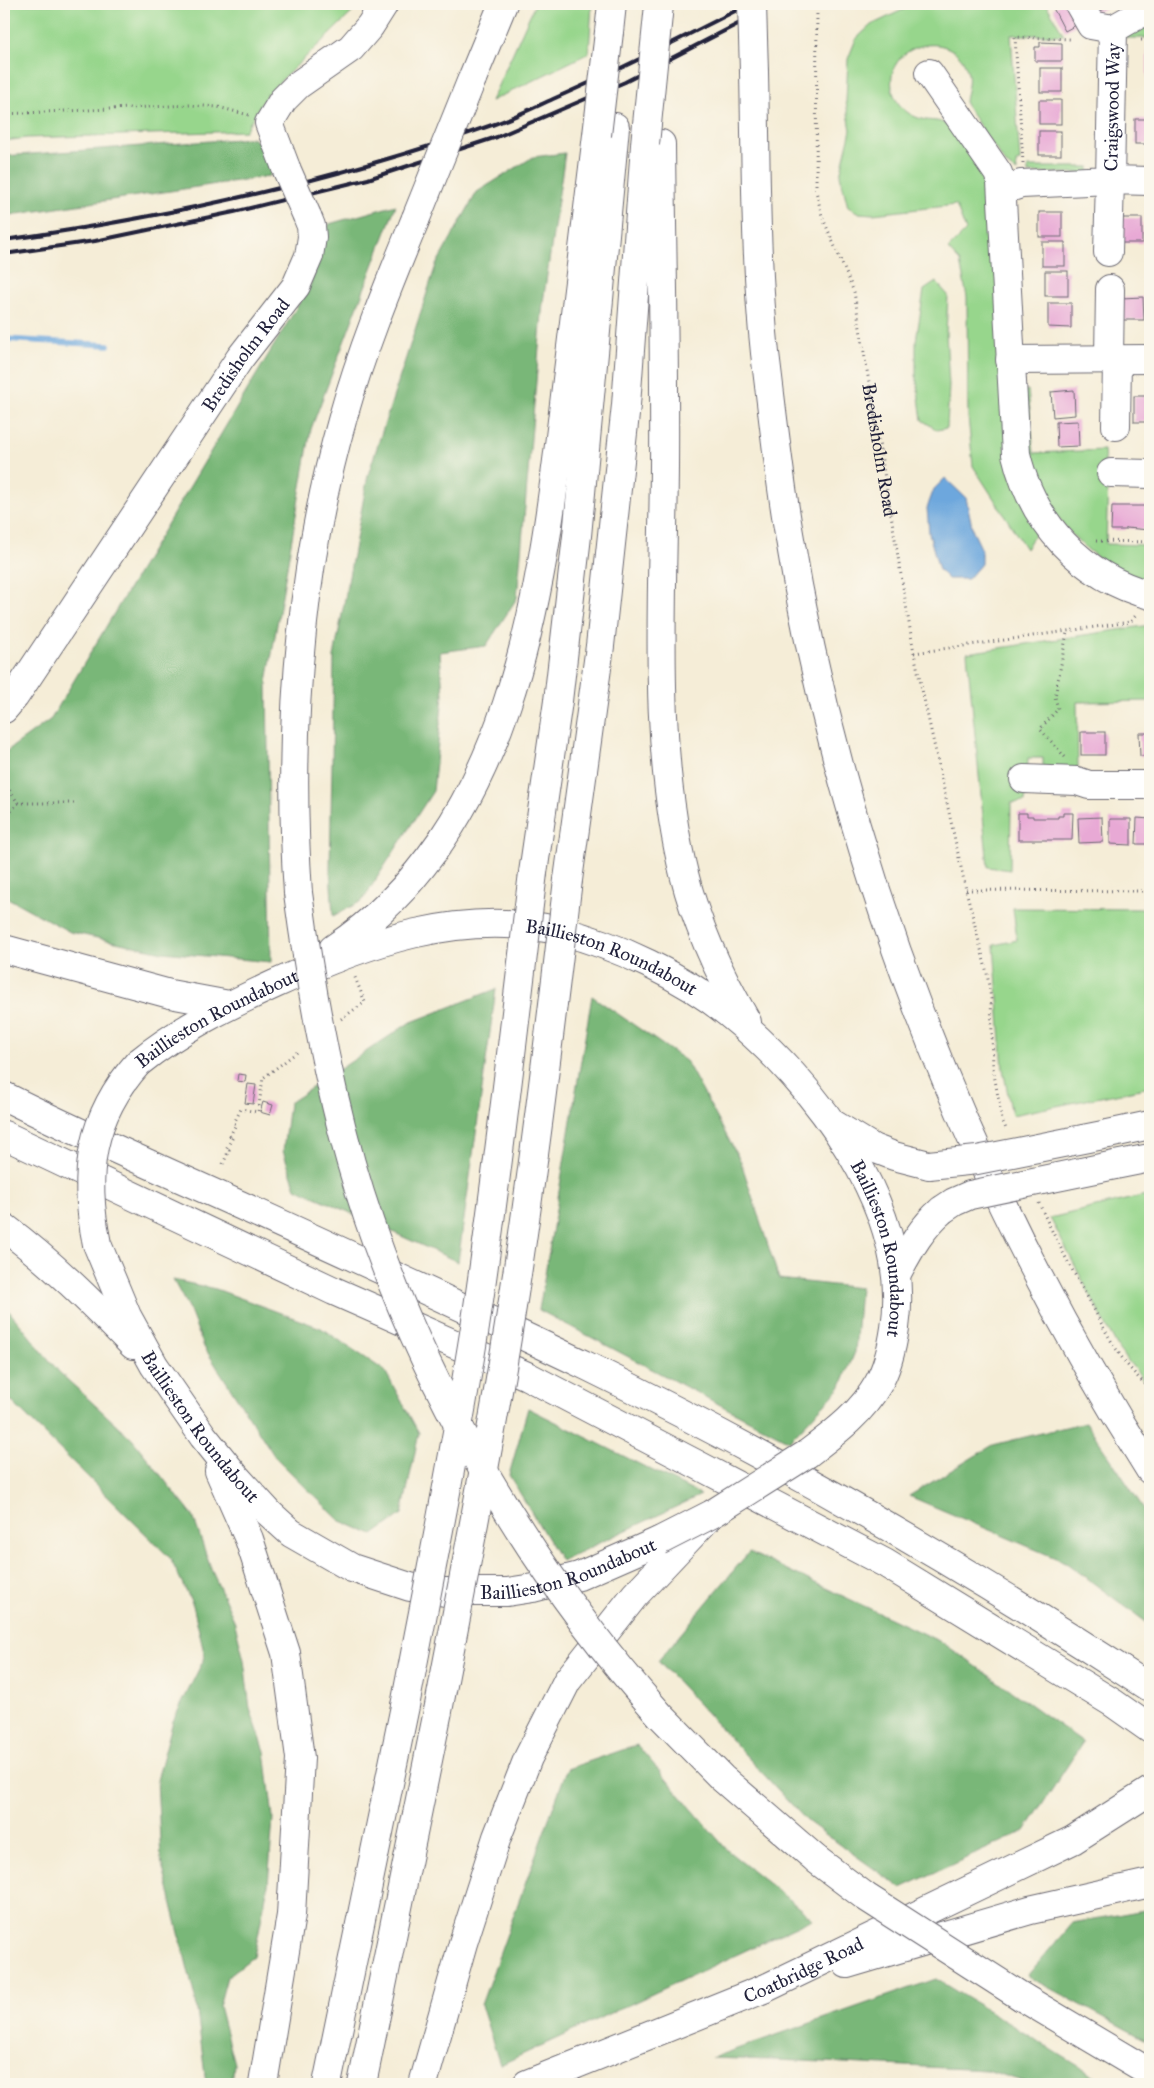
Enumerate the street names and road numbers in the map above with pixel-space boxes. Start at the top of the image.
street label: Craigswood Way [1099,42,1124,172]
street label: Bredisholm Road [196,293,294,416]
street label: Bredisholm Road [858,381,903,519]
street label: Baillieston Roundabout [524,914,702,1000]
street label: Baillieston Roundabout [130,963,302,1072]
street label: Baillieston Roundabout [846,1156,909,1339]
street label: Baillieston Roundabout [137,1346,265,1507]
street label: Baillieston Roundabout [480,1532,660,1604]
street label: Coatbridge Road [740,1931,867,2007]

